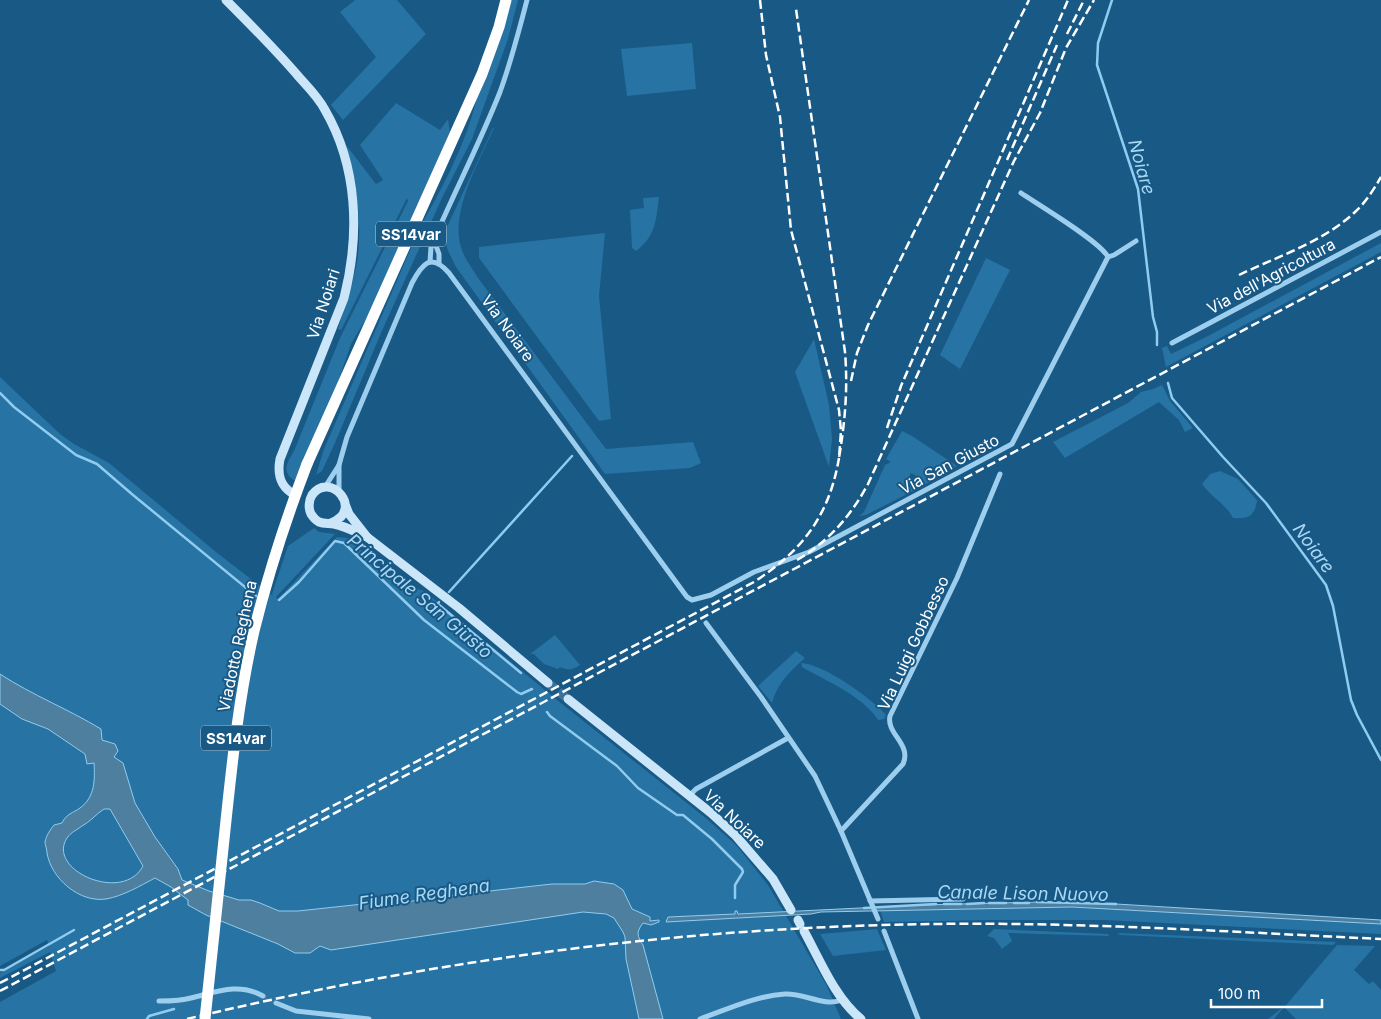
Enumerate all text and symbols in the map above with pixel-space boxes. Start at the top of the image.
water label: Noiare [1124,137,1160,197]
road number: SS14var [376,222,446,246]
street label: Via dell'Agricoltura [1203,234,1339,318]
street label: Via Noiari [302,266,344,342]
street label: Via Noiare [477,291,539,365]
street label: Via San Giusto [896,429,1002,499]
water label: Noiare [1289,519,1339,577]
water label: Principale San Giusto [343,529,497,663]
street label: Via Luigi Gobbesso [873,573,953,713]
street label: Viadotto Reghena [213,579,261,713]
road number: SS14var [201,726,271,750]
street label: Via Noiare [700,785,770,853]
water label: Fiume Reghena [357,874,491,914]
water label: Canale Lison Nuovo [937,881,1109,905]
scale bar [1211,976,1322,1008]
text: 100 m [1218,984,1260,1003]

